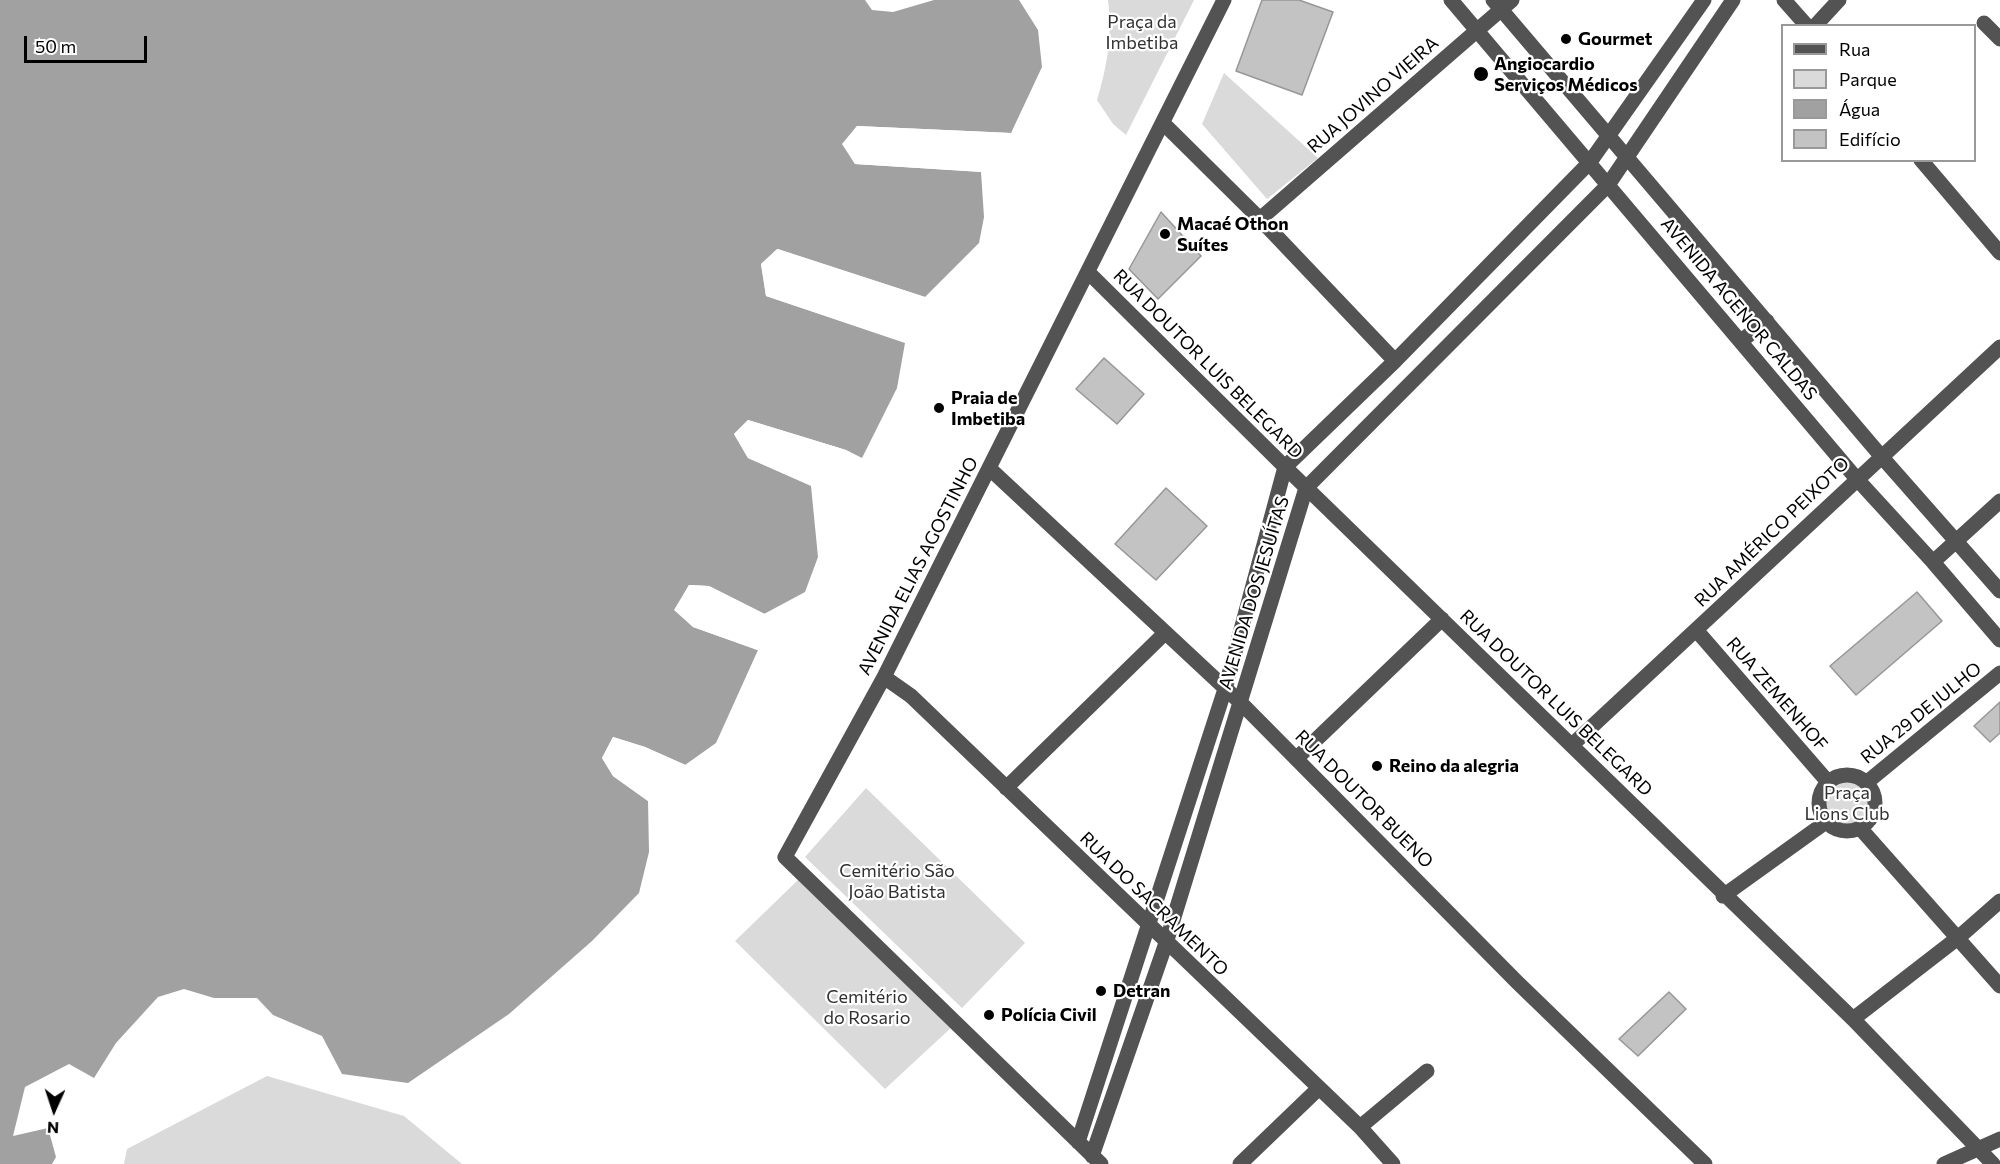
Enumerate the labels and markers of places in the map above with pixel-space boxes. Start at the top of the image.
place label: Gourmet [1578,28,1652,50]
marker: Gourmet [1559,32,1573,46]
place label: Angiocardio Serviços Médicos [1494,53,1638,96]
marker: Angiocardio Serviços Médicos [1472,65,1490,83]
place label: Macaé Othon Suítes [1177,213,1289,256]
marker: Macaé Othon Suítes [1158,227,1172,241]
place label: Praia de Imbetiba [951,387,1025,430]
marker: Praia de Imbetiba [932,401,946,415]
place label: Reino da alegria [1389,755,1519,777]
marker: Reino da alegria [1370,759,1384,773]
place label: Detran [1113,980,1170,1002]
marker: Detran [1094,984,1108,998]
place label: Polícia Civil [1001,1004,1097,1026]
marker: Polícia Civil [982,1008,996,1022]

